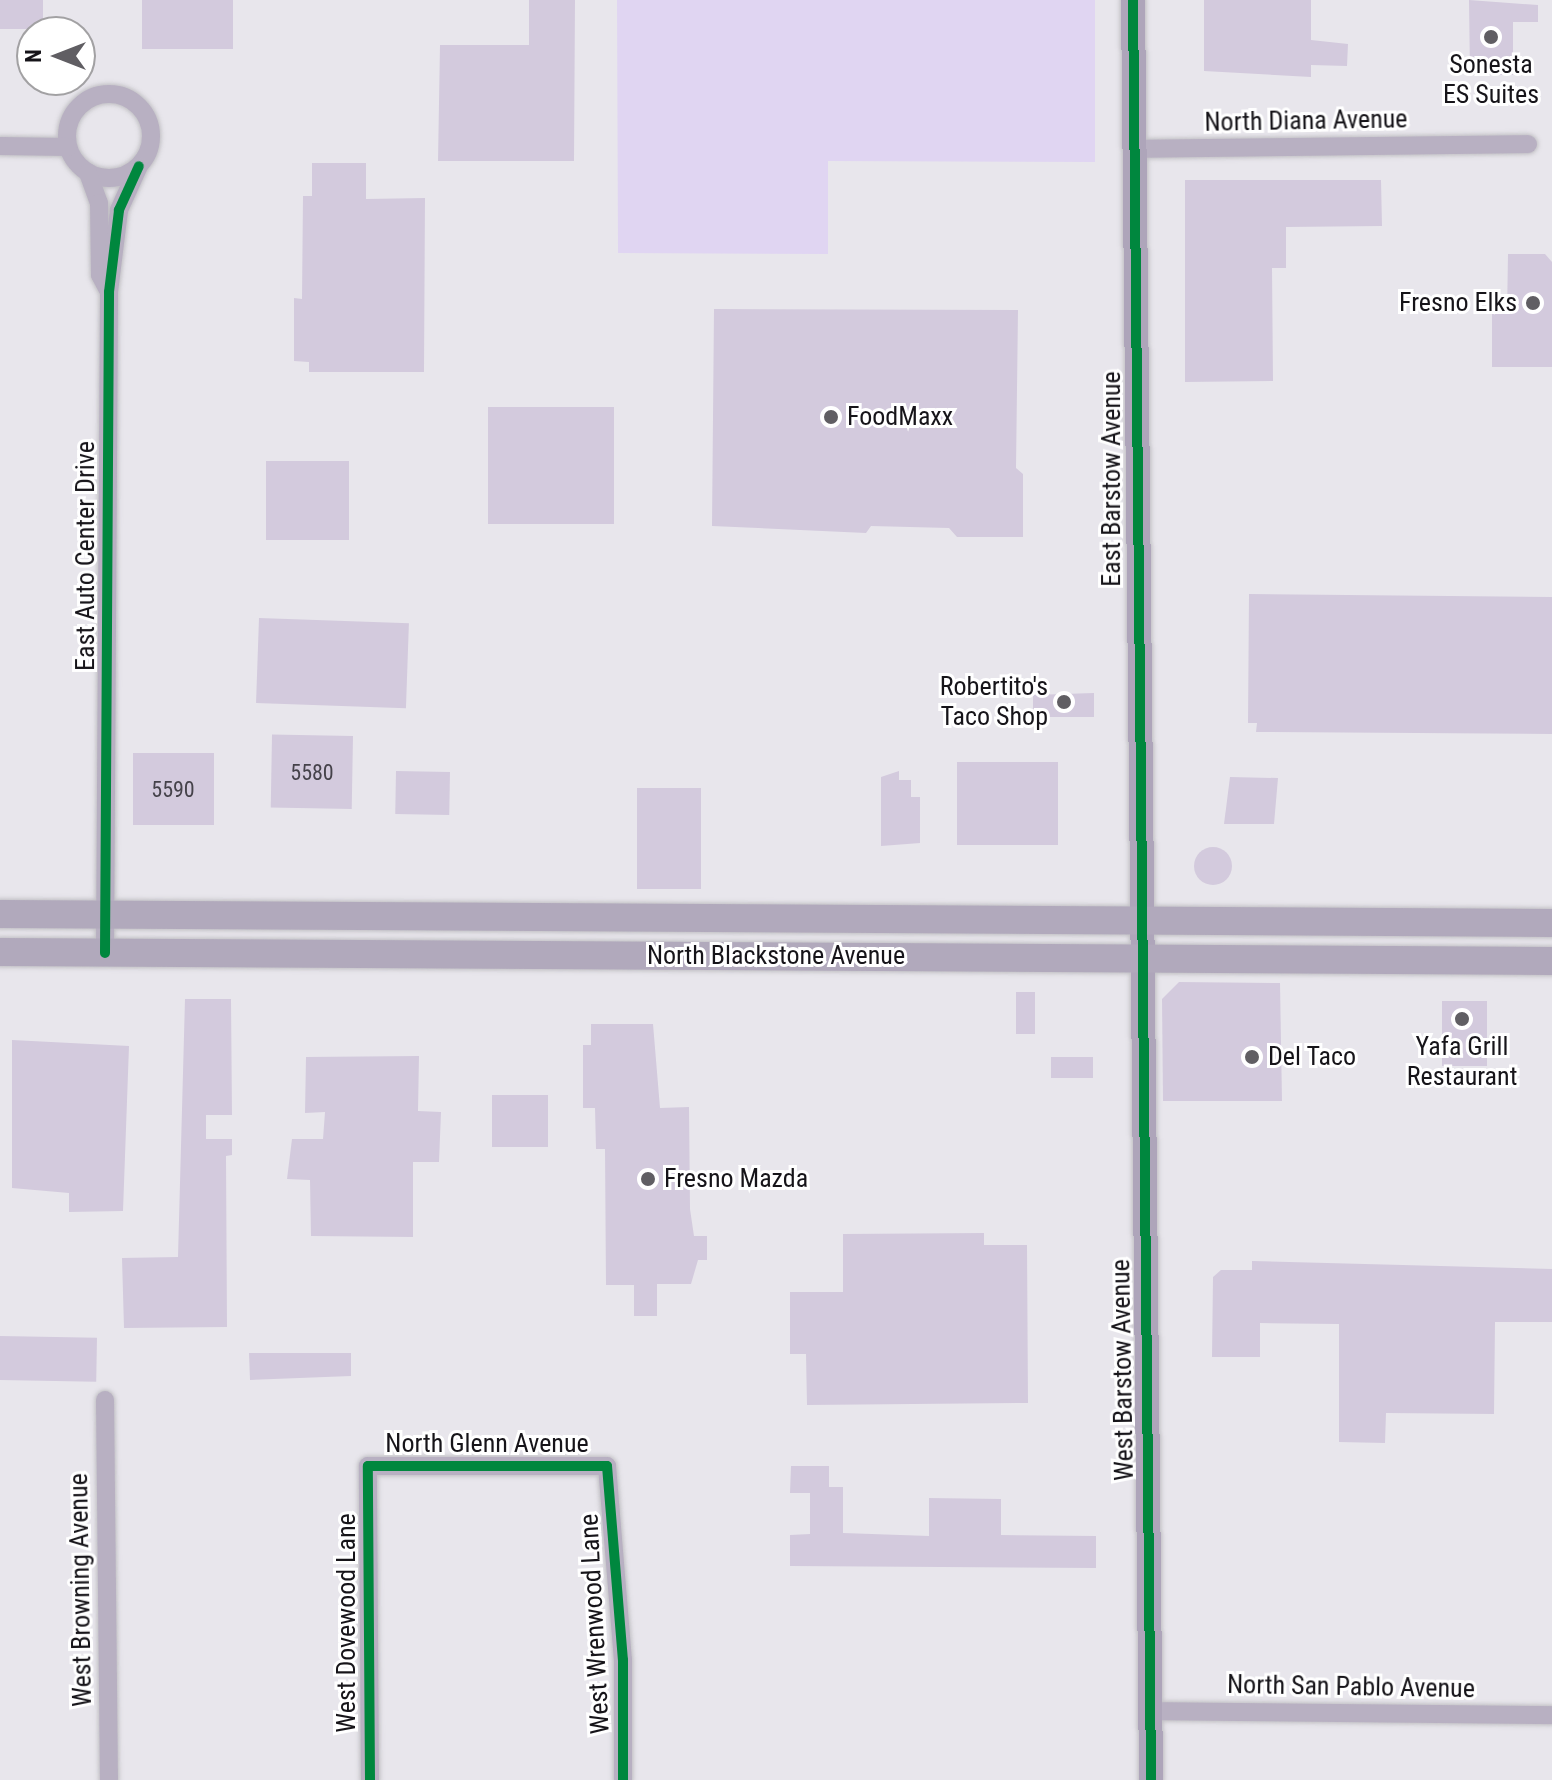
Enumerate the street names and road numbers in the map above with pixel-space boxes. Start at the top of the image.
street label: North Diana Avenue [1204,104,1408,138]
street label: East Barstow Avenue [1096,371,1128,587]
street label: East Auto Center Drive [70,441,102,671]
street label: North Blackstone Avenue [647,940,905,972]
street label: West Barstow Avenue [1105,1259,1141,1481]
street label: North Glenn Avenue [385,1428,589,1460]
street label: West Browning Avenue [63,1473,99,1707]
street label: West Dovewood Lane [331,1513,363,1733]
street label: West Wrenwood Lane [574,1513,616,1735]
street label: North San Pablo Avenue [1227,1669,1475,1705]

